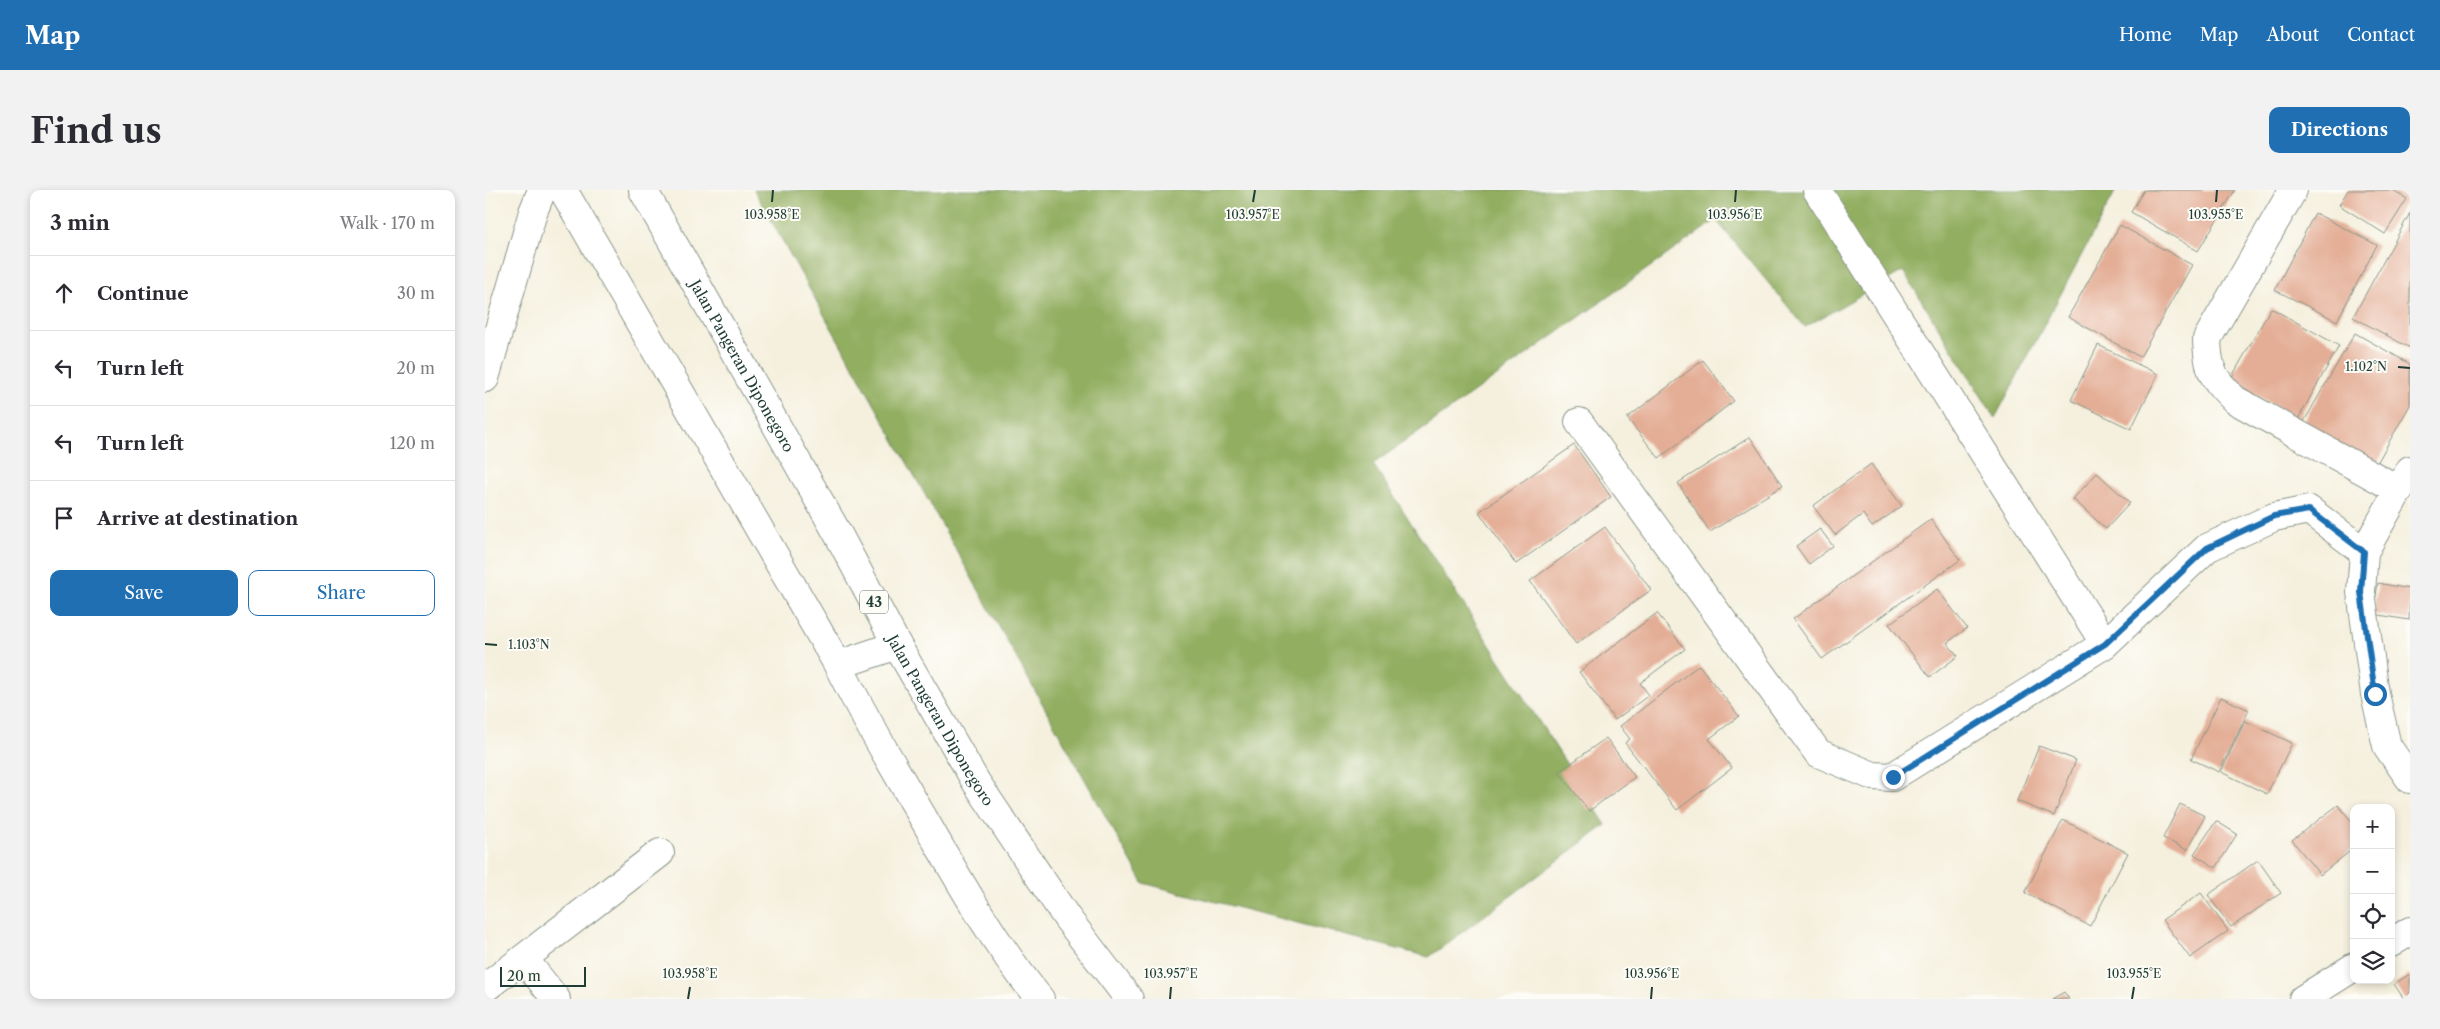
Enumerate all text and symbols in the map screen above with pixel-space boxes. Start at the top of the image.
text: Map [25,21,80,50]
text: Home [2119,24,2172,46]
text: Map [2200,24,2238,46]
text: About [2266,24,2319,46]
text: Contact [2347,24,2415,46]
button: Directions [2269,107,2410,153]
text: Find us [30,109,162,152]
text: 103.958°E [744,207,800,222]
text: 103.957°E [1226,207,1280,222]
text: 103.956°E [1708,207,1762,222]
text: 103.955°E [2189,207,2243,222]
text: 3 min [50,210,110,235]
text: Walk · 170 m [340,213,435,233]
street label: Jalan Pangeran Diponegoro [685,274,799,455]
icon: ahead [50,279,78,307]
text: Continue [97,282,189,305]
text: 30 m [397,283,435,303]
icon: left [50,354,78,382]
text: Turn left [97,357,184,380]
text: 20 m [396,358,435,378]
text: 1.102°N [2345,359,2387,374]
icon: left [50,429,78,457]
text: Turn left [97,432,184,455]
text: 120 m [390,433,435,453]
icon: arrive [50,504,78,532]
text: Arrive at destination [97,507,298,530]
button: Save [50,570,238,616]
button: Share [248,570,435,616]
road number: 43 [860,591,888,614]
street label: Jalan Pangeran Diponegoro [883,629,998,809]
text: 1.103°N [508,637,550,652]
route start [2364,683,2387,706]
route end [1882,766,1905,789]
map controls [2350,804,2395,984]
button: + [2350,804,2395,849]
button: − [2350,849,2395,894]
button: locate [2350,894,2395,939]
button: layers [2350,939,2395,984]
scale bar [500,964,586,987]
text: 103.958°E [662,966,718,981]
text: 103.957°E [1144,966,1198,981]
text: 103.956°E [1625,966,1679,981]
text: 103.955°E [2107,966,2161,981]
text: 20 m [507,967,541,985]

